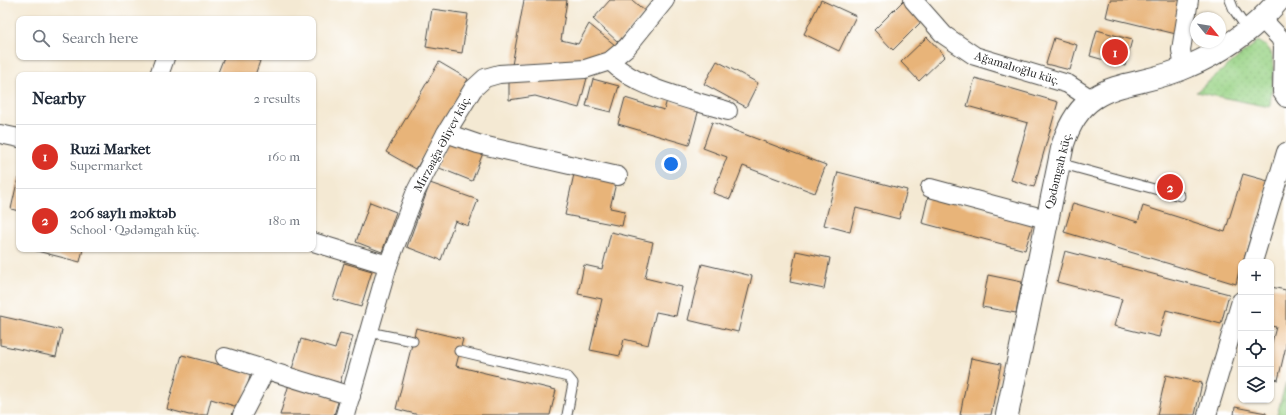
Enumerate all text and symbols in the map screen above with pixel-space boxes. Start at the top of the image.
north arrow [1190,12,1226,48]
search box [16,16,316,60]
icon: search [30,27,52,49]
text: Search here [62,29,138,47]
pin: 1 [1102,37,1128,67]
street label: Ağamalıoğlu küç. [972,48,1061,88]
text: Nearby [32,88,86,108]
text: 2 results [254,91,300,106]
street label: Mirzəağa Əliyev küç. [411,94,474,195]
street label: Qədəmgah küç. [1042,131,1075,211]
text: Ruzi Market [70,140,151,158]
text: 1 [43,149,47,164]
text: 160 m [268,149,300,164]
your location [661,154,681,174]
text: Supermarket [70,158,143,173]
pin: 2 [1157,172,1183,202]
text: 206 saylı məktəb [70,204,176,222]
text: 2 [42,213,48,228]
text: 180 m [268,213,300,228]
text: School · Qədəmgah küç. [70,222,199,237]
map controls [1238,259,1274,403]
button: + [1238,259,1274,295]
button: − [1238,295,1274,331]
button: locate [1238,331,1274,367]
button: layers [1238,367,1274,403]

